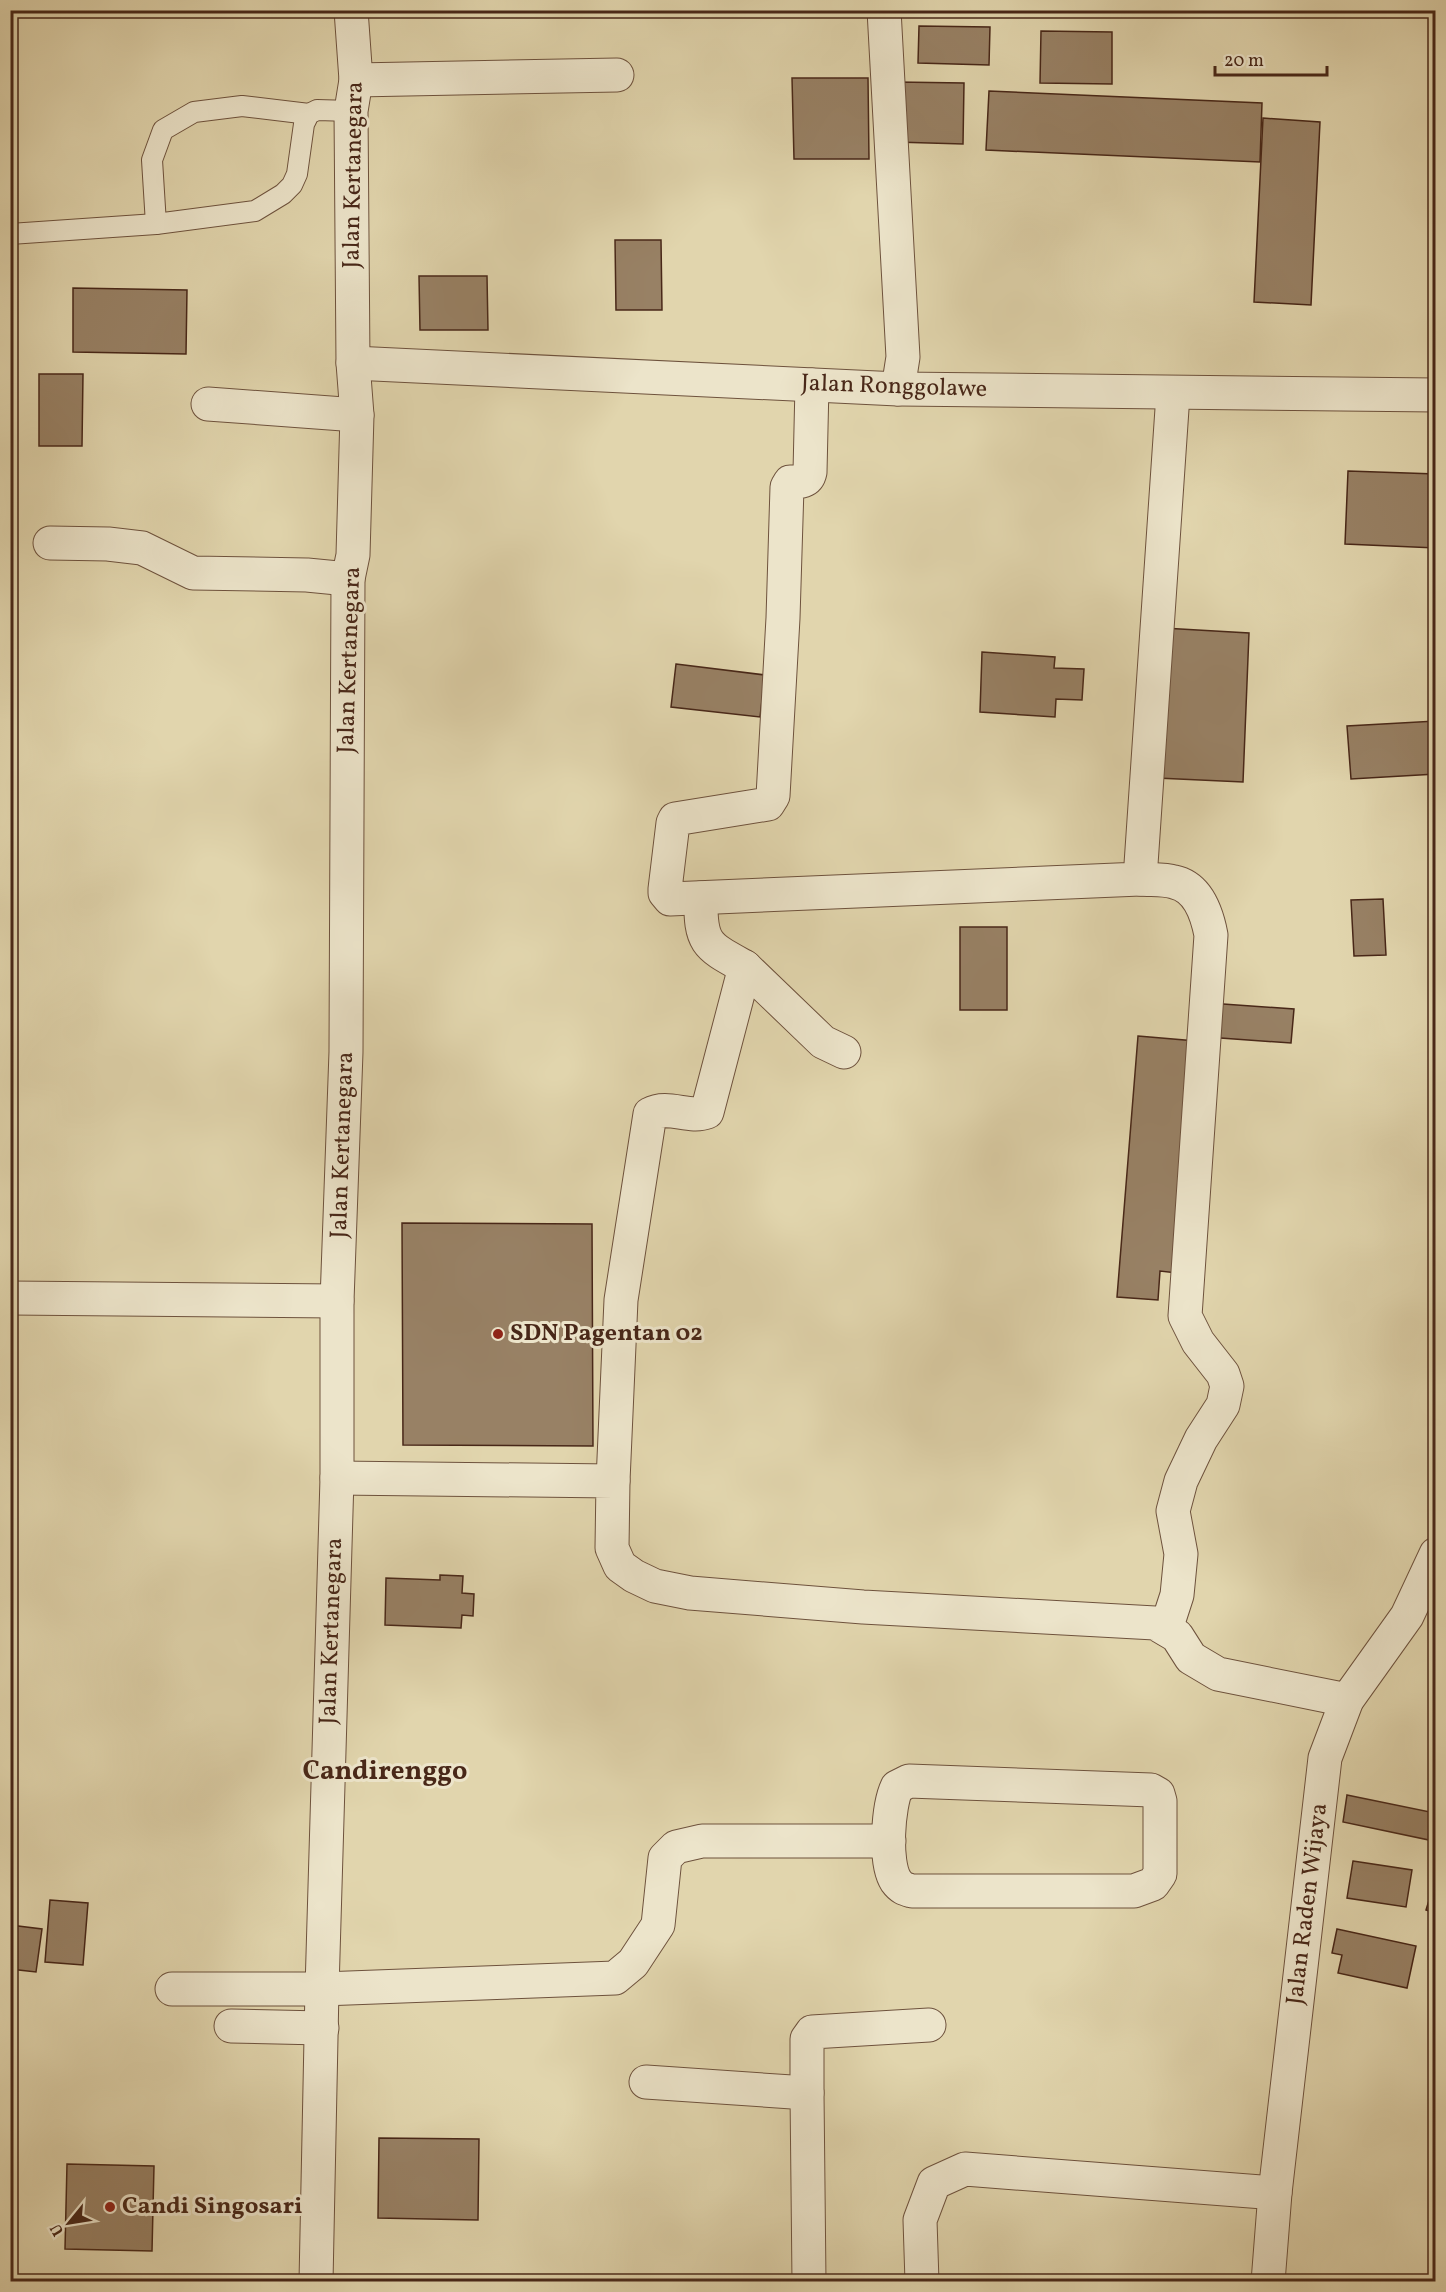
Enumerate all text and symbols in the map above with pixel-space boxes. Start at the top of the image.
scale bar [1215,39,1328,77]
text: 20 m [1224,49,1264,74]
street label: Jalan Kertanegara [335,81,373,269]
street label: Jalan Ronggolawe [800,367,988,407]
street label: Jalan Kertanegara [330,566,370,754]
street label: Jalan Kertanegara [323,1051,363,1239]
place label: SDN Pagentan 02 [510,1317,703,1351]
marker: SDN Pagentan 02 [491,1327,505,1341]
street label: Jalan Kertanegara [312,1537,352,1725]
district label: Candirenggo [303,1753,467,1791]
street label: Jalan Raden Wijaya [1279,1801,1337,2007]
place label: Candi Singosari [122,2190,303,2224]
north arrow [39,2193,99,2253]
marker: Candi Singosari [103,2200,117,2214]
text: U [45,2219,70,2240]

